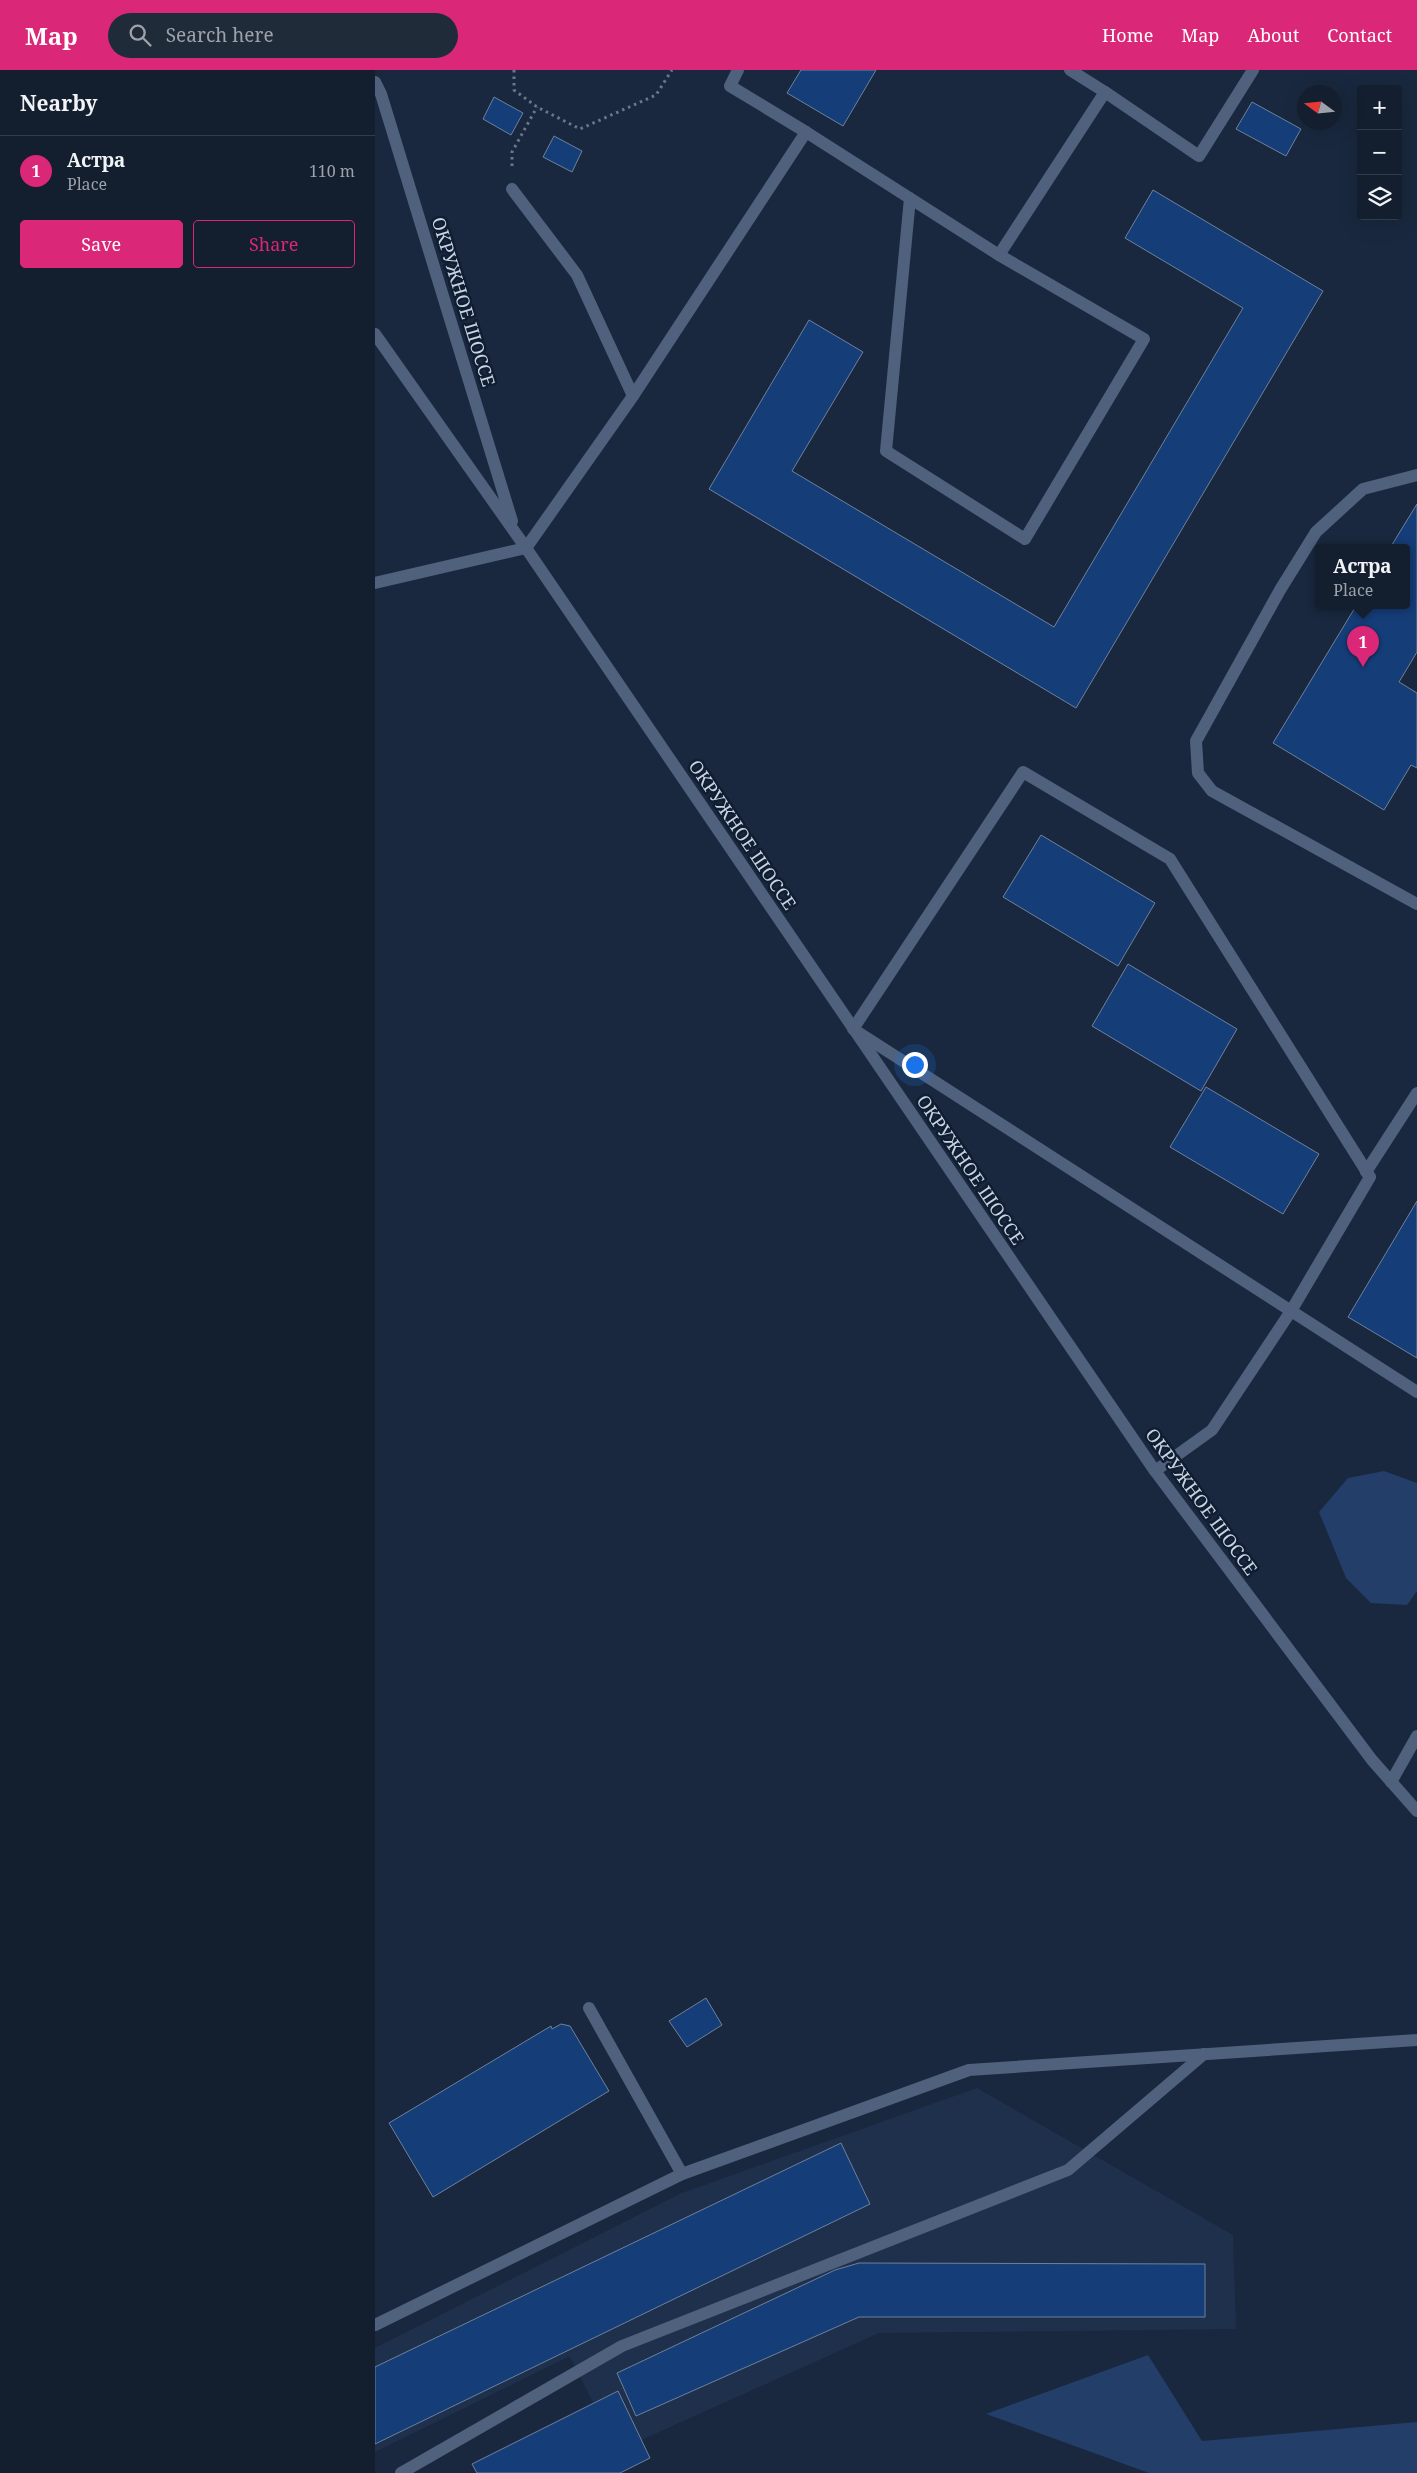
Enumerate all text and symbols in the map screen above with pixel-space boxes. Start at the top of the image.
search box [108,13,458,58]
text: Map [25,19,78,52]
icon: search [126,21,154,49]
text: Search here [166,22,274,48]
text: Home [1102,23,1153,47]
text: Map [1181,23,1219,47]
text: About [1247,23,1299,47]
text: Contact [1327,23,1392,47]
north arrow [1297,85,1342,130]
map controls [1357,85,1402,220]
button: + [1357,85,1402,130]
text: Nearby [20,89,98,117]
button: − [1357,130,1402,175]
text: Астра [67,147,125,173]
text: 1 [31,160,41,182]
text: 110 m [309,160,355,182]
text: Place [67,173,107,195]
button: layers [1357,175,1402,220]
street label: ОКРУЖНОЕ ШОССЕ [427,214,501,389]
button: Save [20,220,183,268]
button: Share [193,220,355,268]
popup [1315,544,1410,609]
text: Астра [1333,553,1392,579]
text: Place [1333,579,1373,601]
pin: 1 [1347,626,1379,667]
street label: ОКРУЖНОЕ ШОССЕ [684,755,802,914]
your location [902,1052,928,1078]
street label: ОКРУЖНОЕ ШОССЕ [912,1090,1030,1249]
street label: ОКРУЖНОЕ ШОССЕ [1140,1423,1263,1580]

